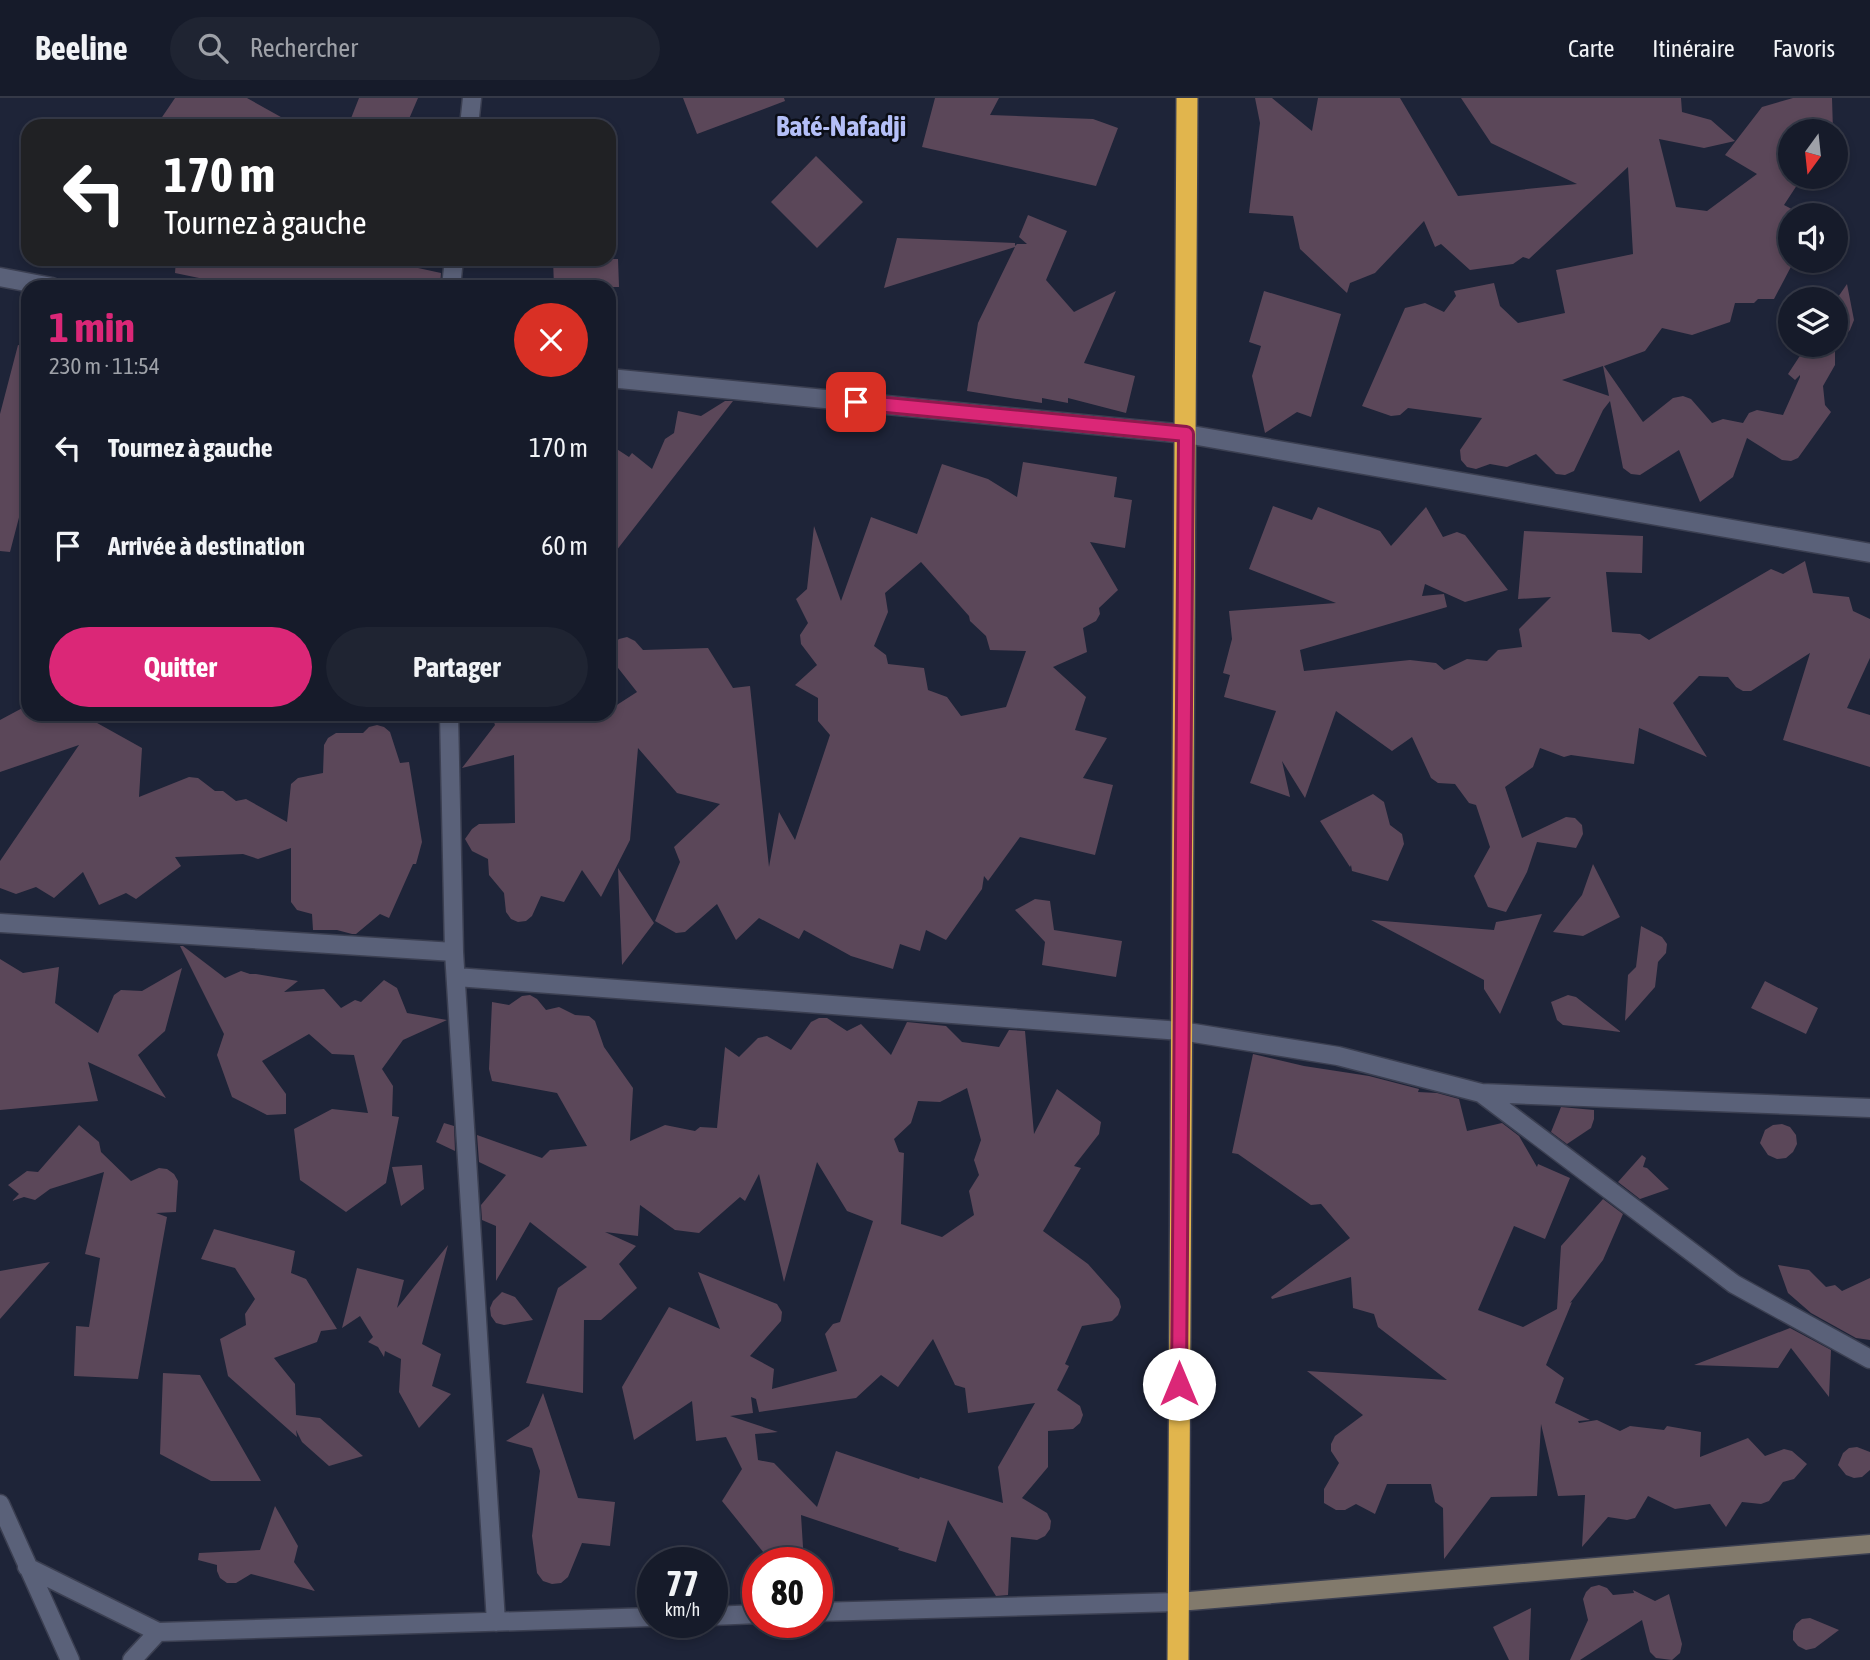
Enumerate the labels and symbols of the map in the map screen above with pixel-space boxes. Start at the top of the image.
district label: Baté-Nafadji [776,110,906,142]
north arrow [1778,119,1848,189]
pin [826,372,886,432]
position arrow [1142,1347,1216,1421]
speed limit sign: 80 [742,1547,833,1638]

